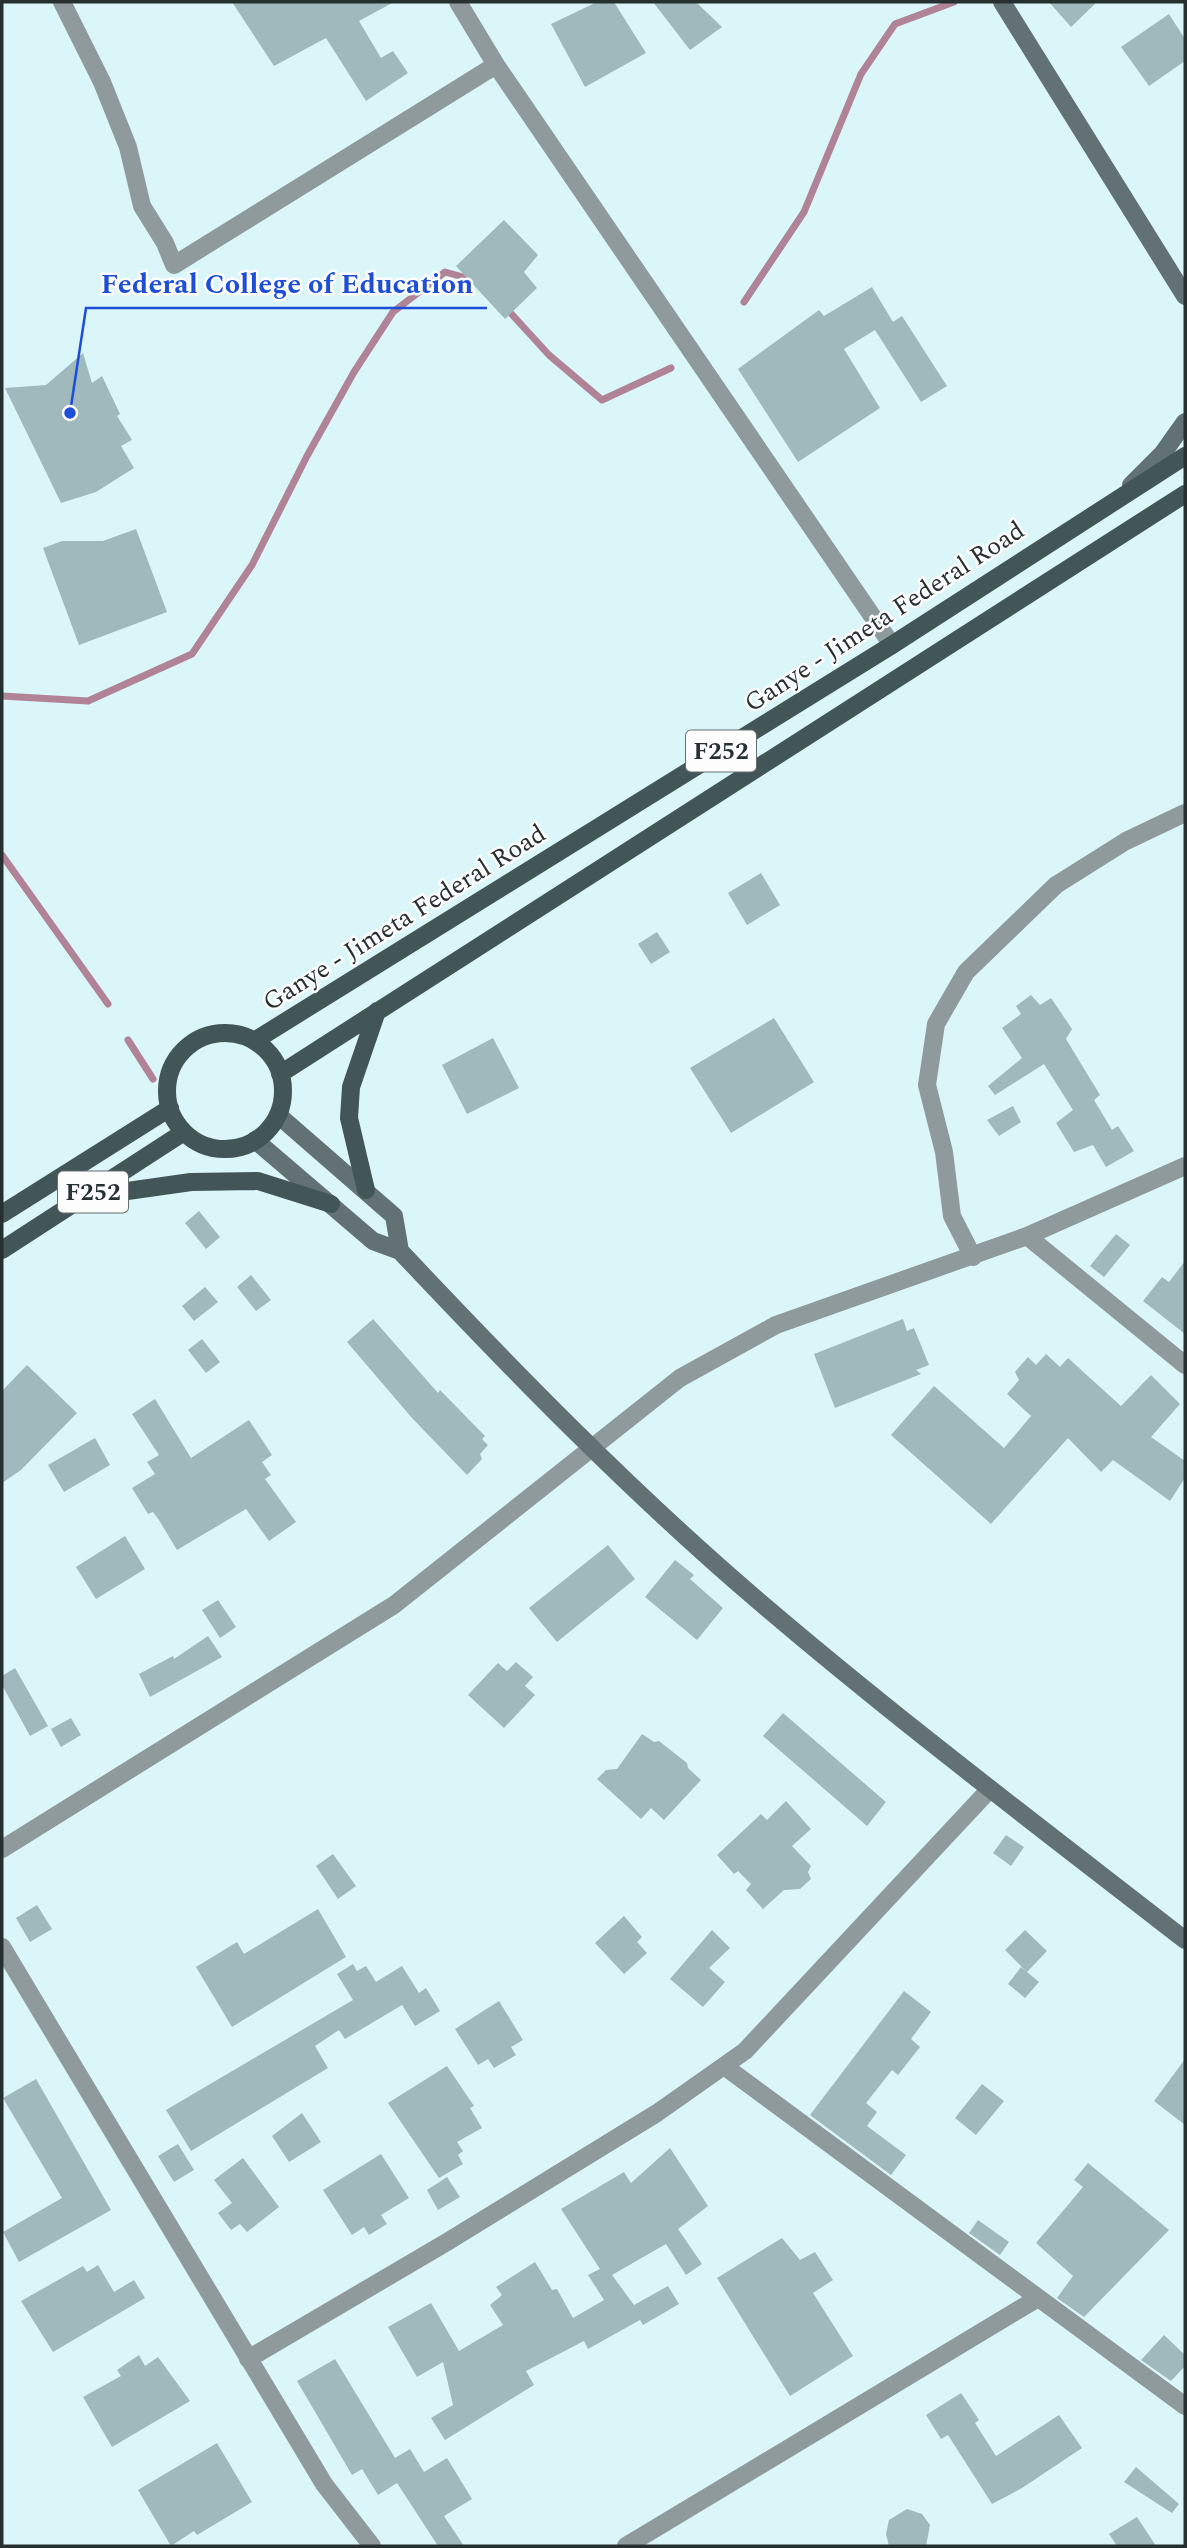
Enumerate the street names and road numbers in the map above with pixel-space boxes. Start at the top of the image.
street label: Ganye - Jimeta Federal Road [736,511,1033,723]
road number: F252 [686,730,756,772]
street label: Ganye - Jimeta Federal Road [255,814,554,1022]
road number: F252 [58,1172,128,1212]

